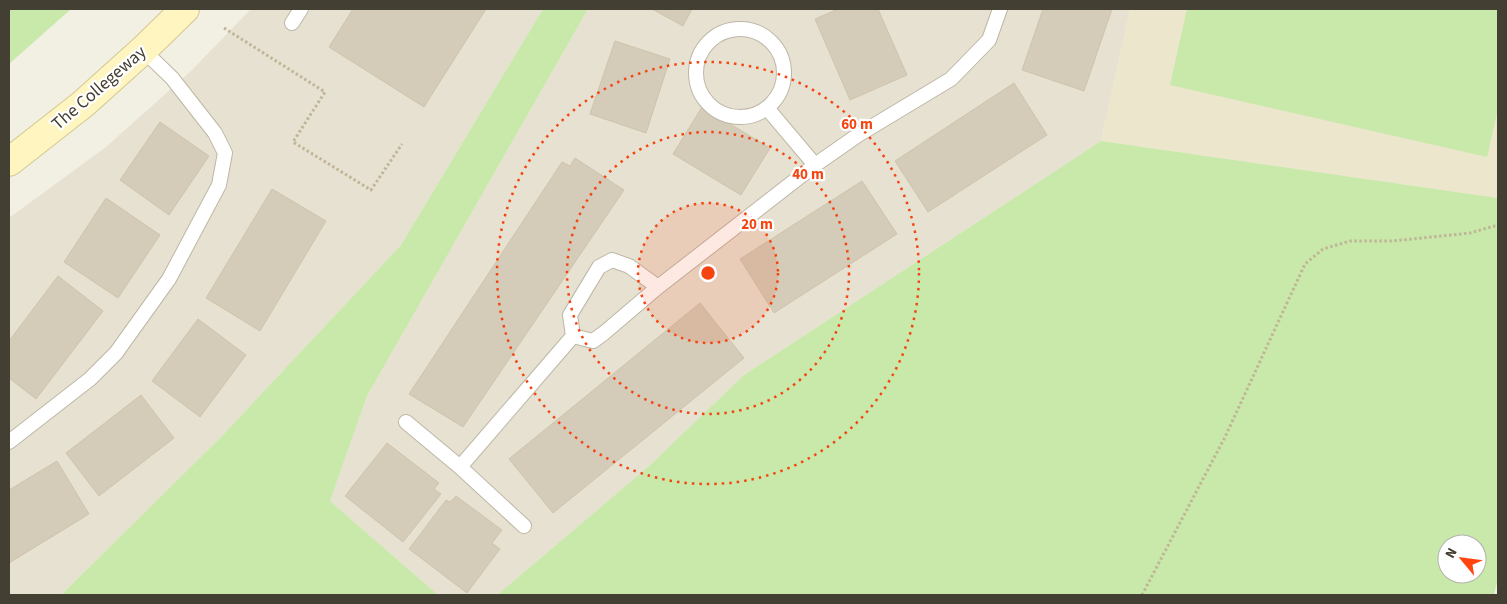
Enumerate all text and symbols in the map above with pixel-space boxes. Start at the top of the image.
street label: The Collegeway [46,39,152,136]
text: 60 m [841,114,873,135]
text: 40 m [792,164,824,185]
text: 20 m [741,214,773,235]
centre of rings [699,264,717,282]
north arrow [1437,534,1487,584]
text: N [1441,544,1463,562]

